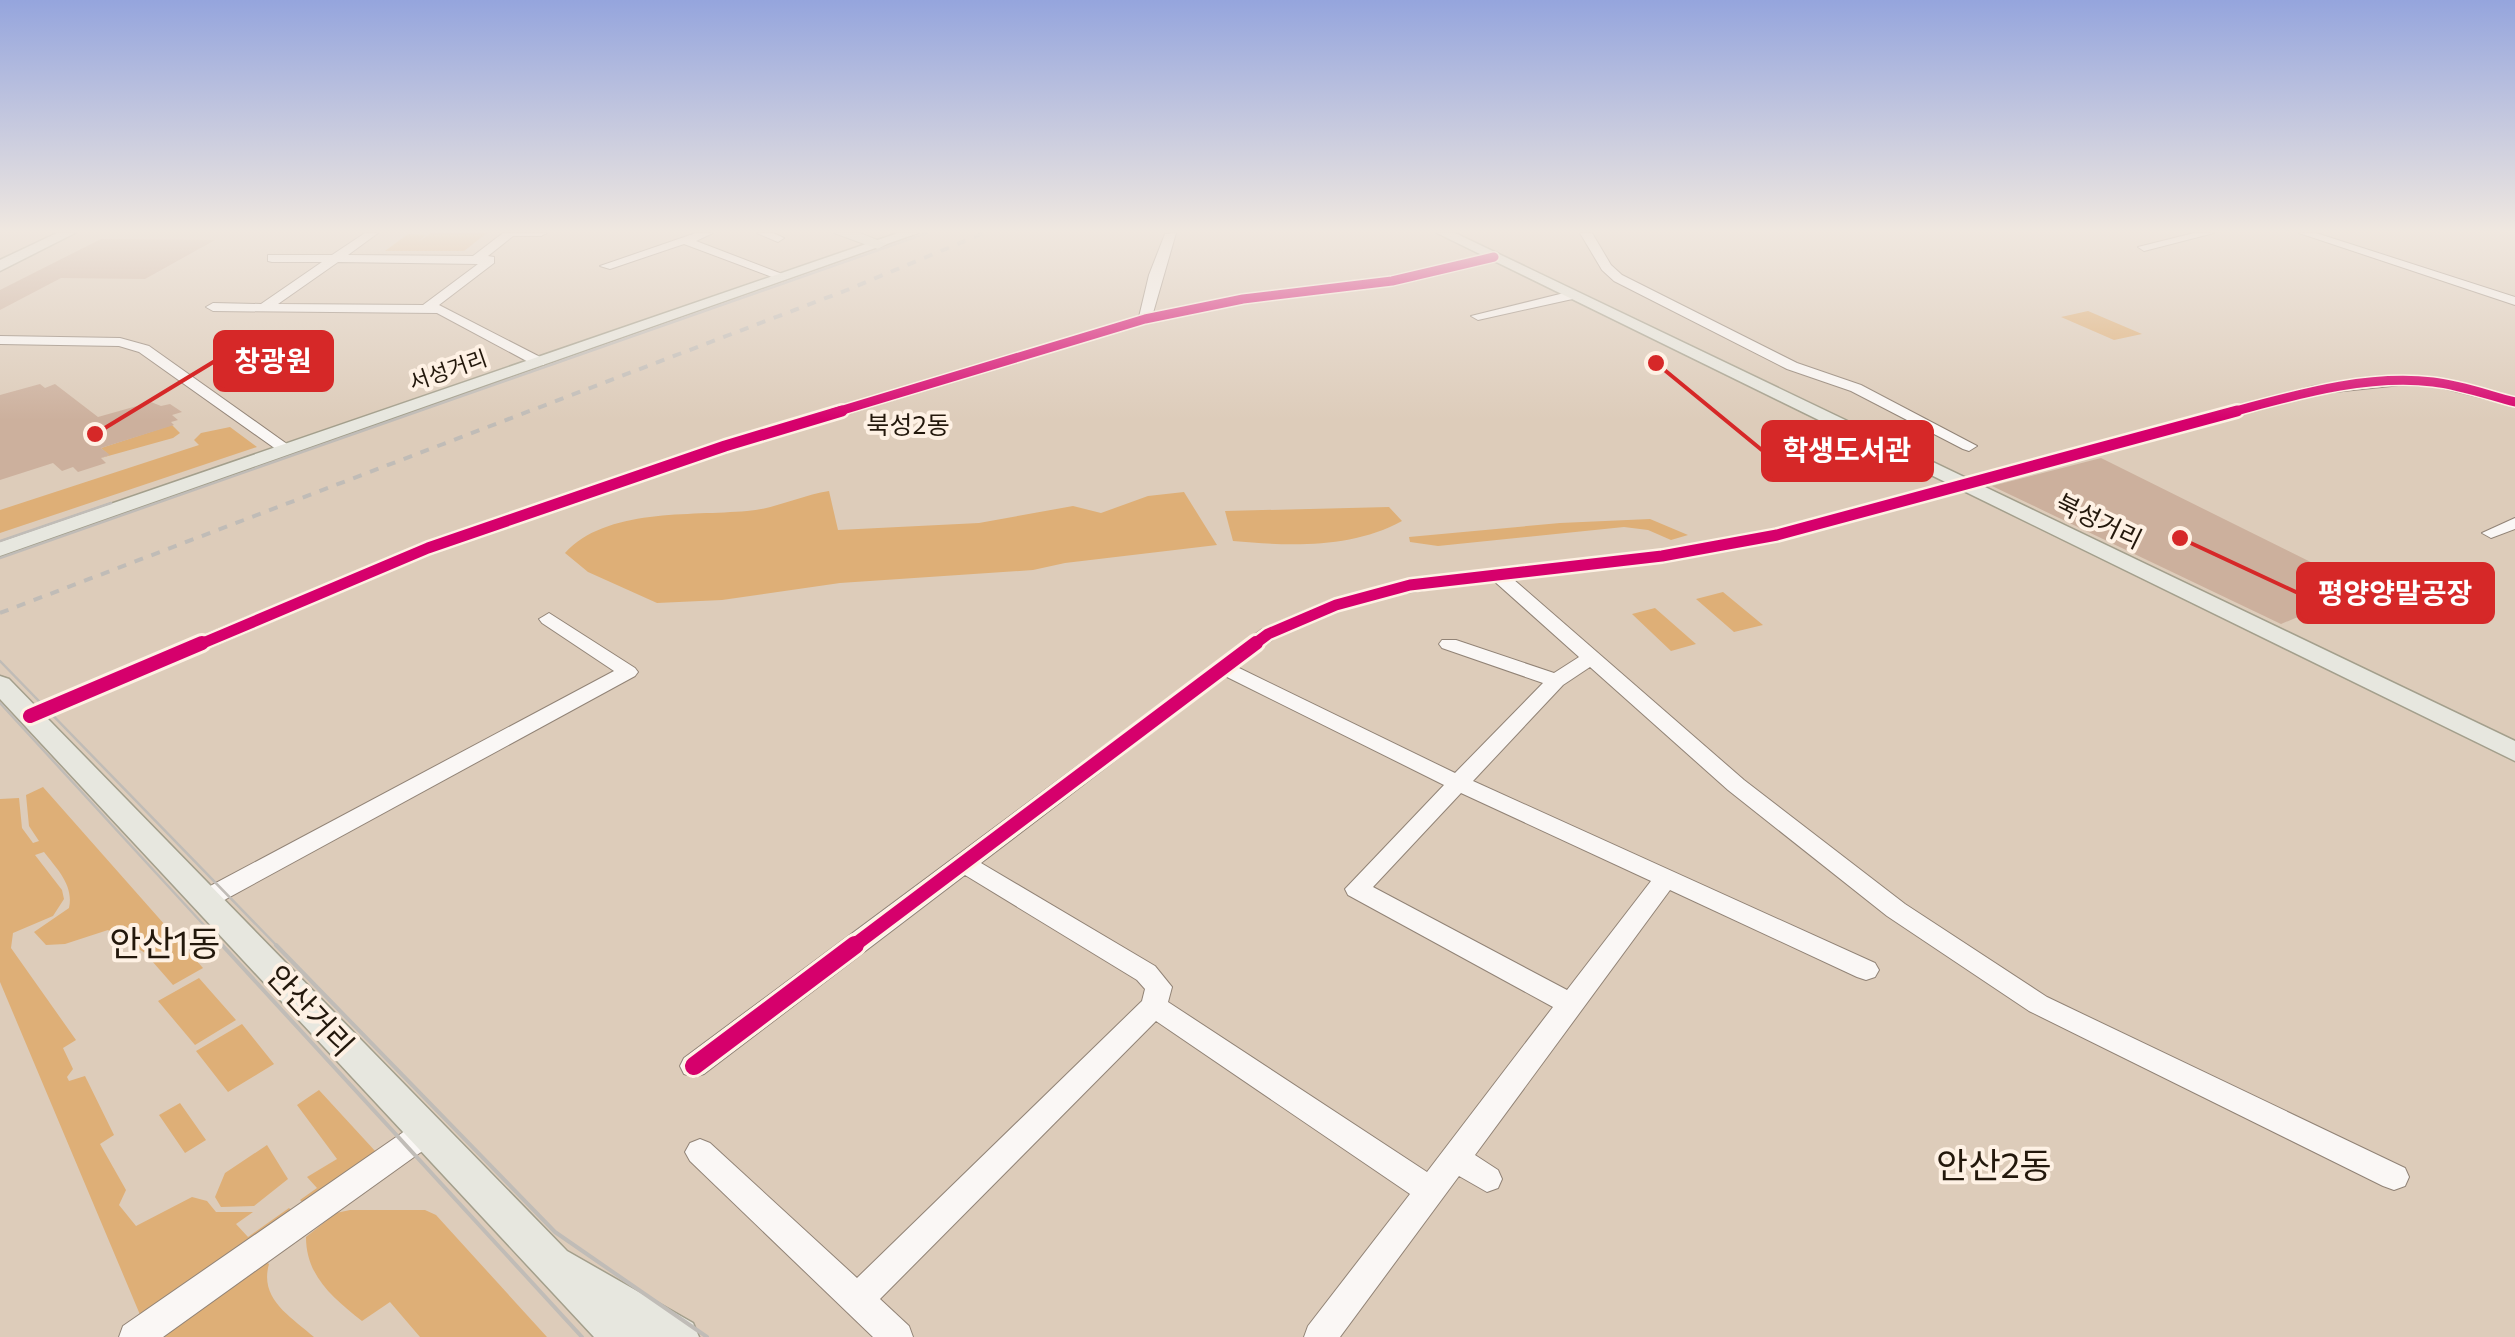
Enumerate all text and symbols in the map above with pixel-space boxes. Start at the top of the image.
callout: 창광원 [215,332,332,390]
text: 창광원 [234,343,312,377]
street label: 서성거리 [405,344,491,395]
district label: 북성2동 [867,409,949,439]
callout: 학생도서관 [1763,422,1932,480]
text: 학생도서관 [1783,432,1911,466]
street label: 북성거리 [2052,486,2147,554]
callout: 평양양말공장 [2298,564,2493,622]
text: 평양양말공장 [2318,575,2472,609]
district label: 안산1동 [109,920,221,963]
street label: 안산거리 [261,956,363,1062]
district label: 안산2동 [1936,1142,2052,1185]

